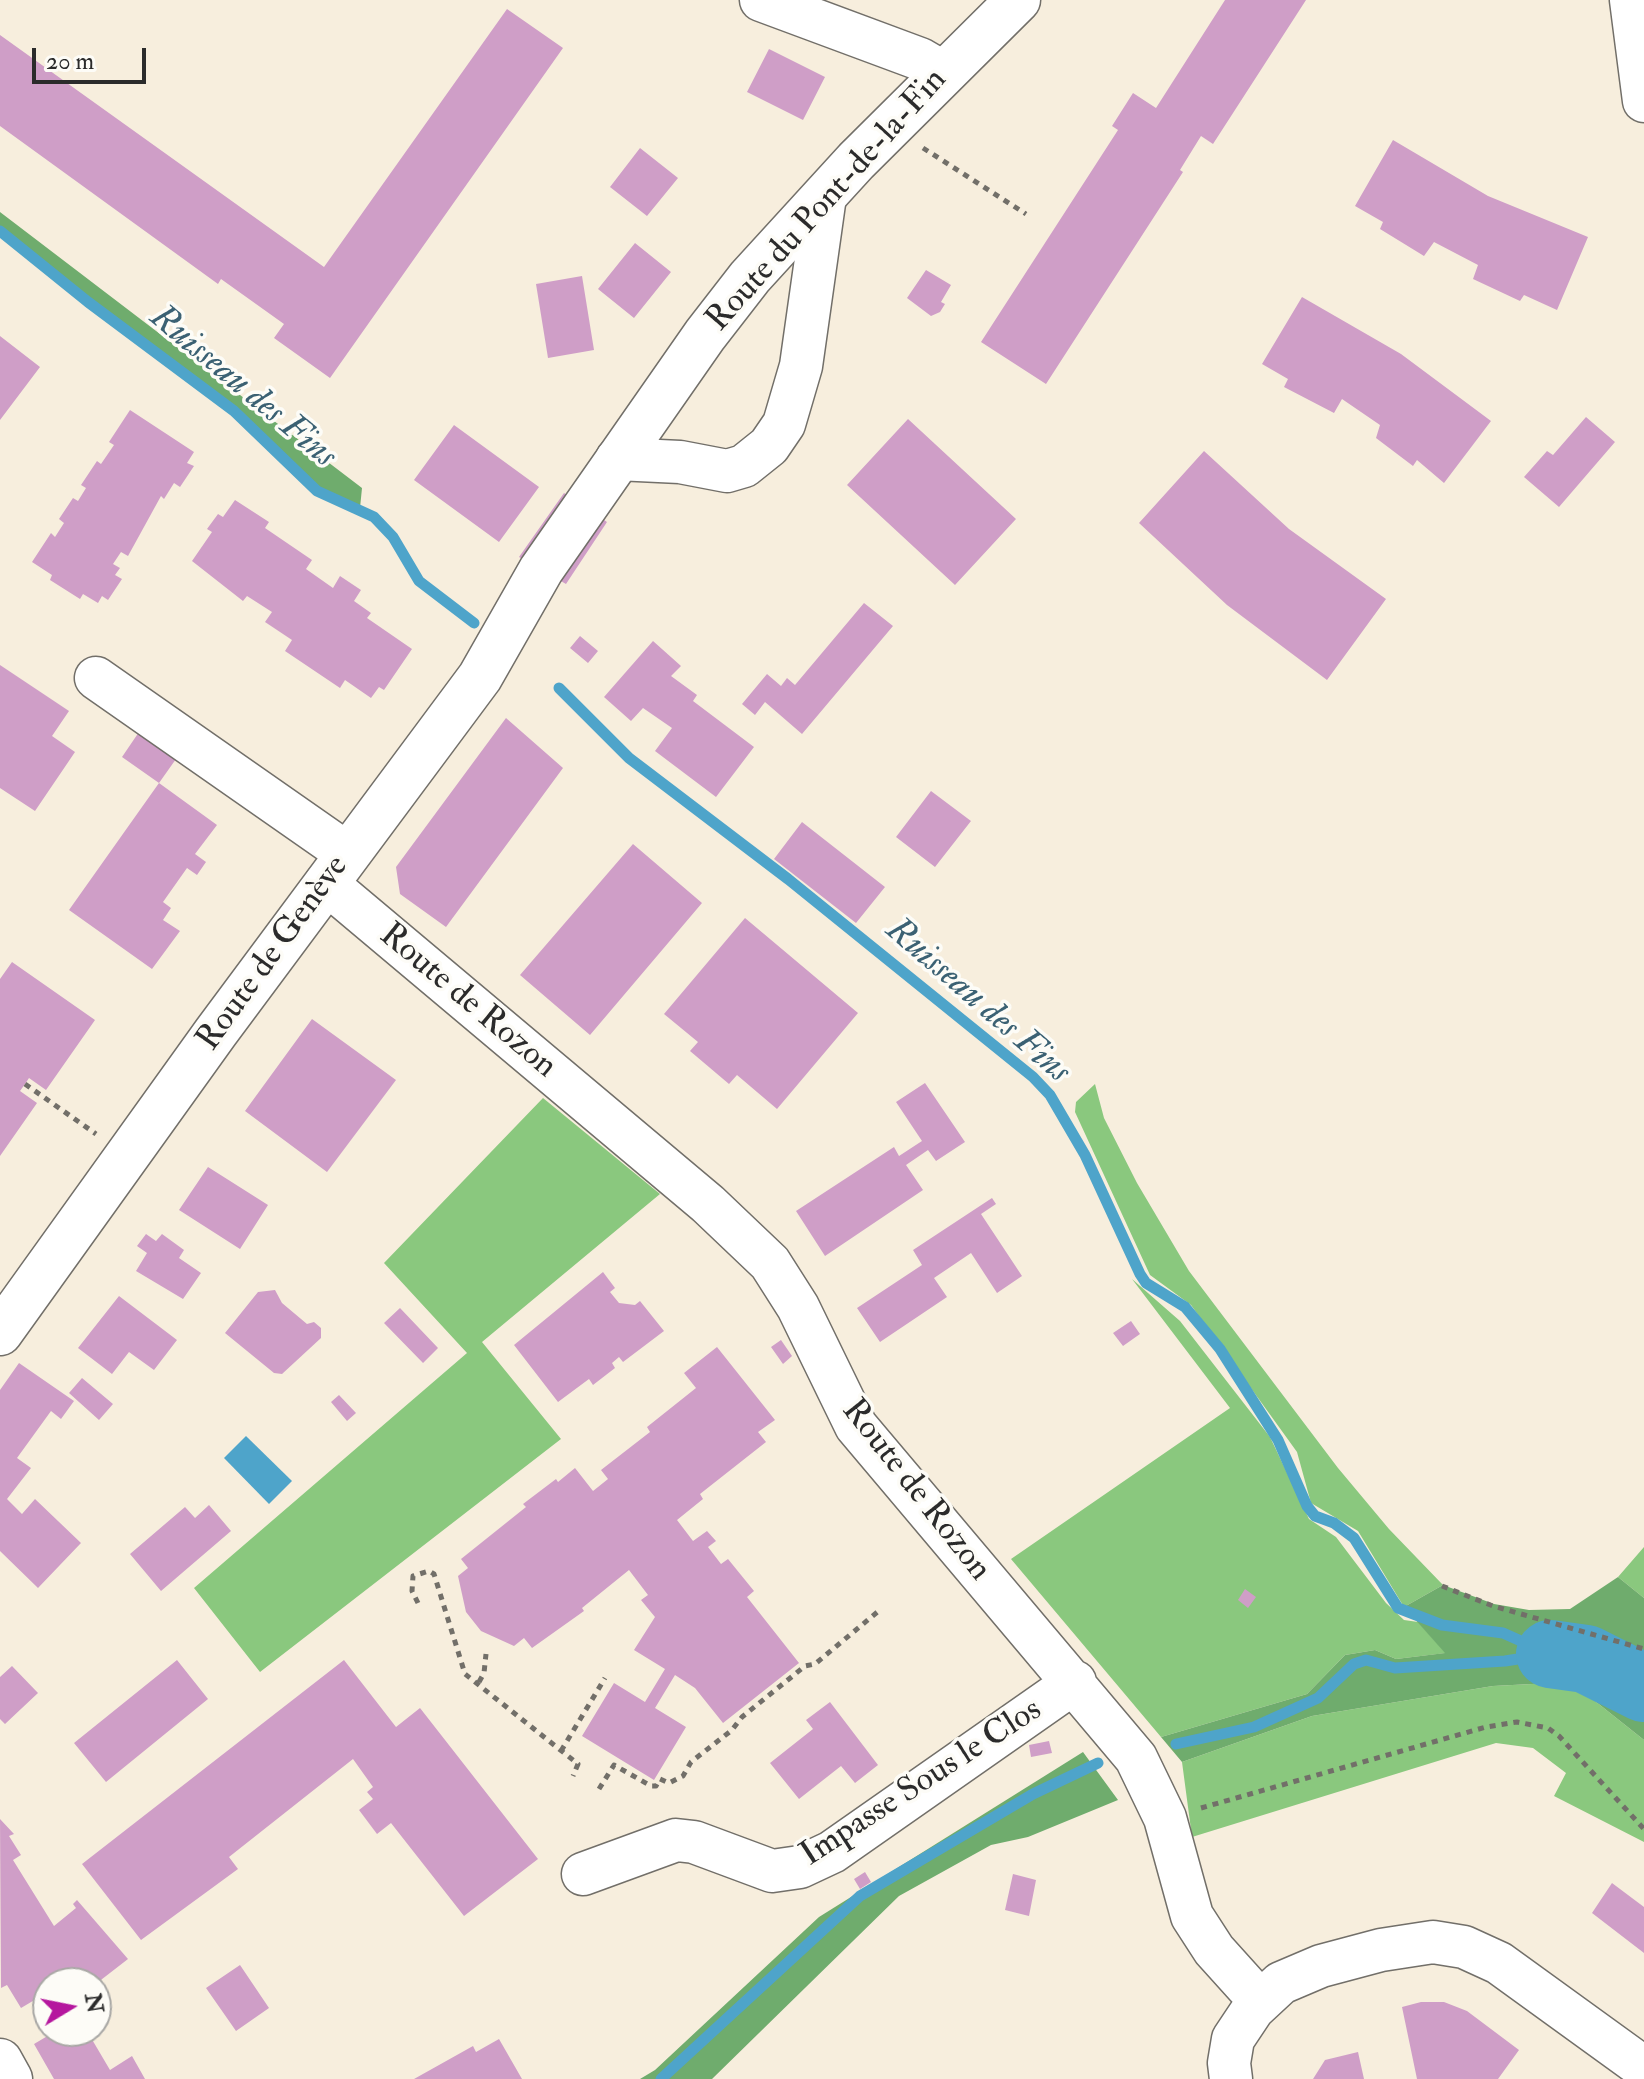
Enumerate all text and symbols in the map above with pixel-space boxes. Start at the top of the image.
scale bar [36,32,150,82]
text: 20 m [46,46,94,77]
street label: Route du Pont-de-la-Fin [699,61,957,341]
water label: Ruisseau des Fins [140,297,344,479]
street label: Route de Genève [189,848,359,1060]
water label: Ruisseau des Fins [876,910,1078,1094]
street label: Route de Rozon [370,916,564,1088]
street label: Route de Rozon [831,1392,999,1590]
street label: Impasse Sous le Clos [794,1691,1050,1877]
north arrow [32,1967,112,2047]
text: N [78,1991,109,2015]

